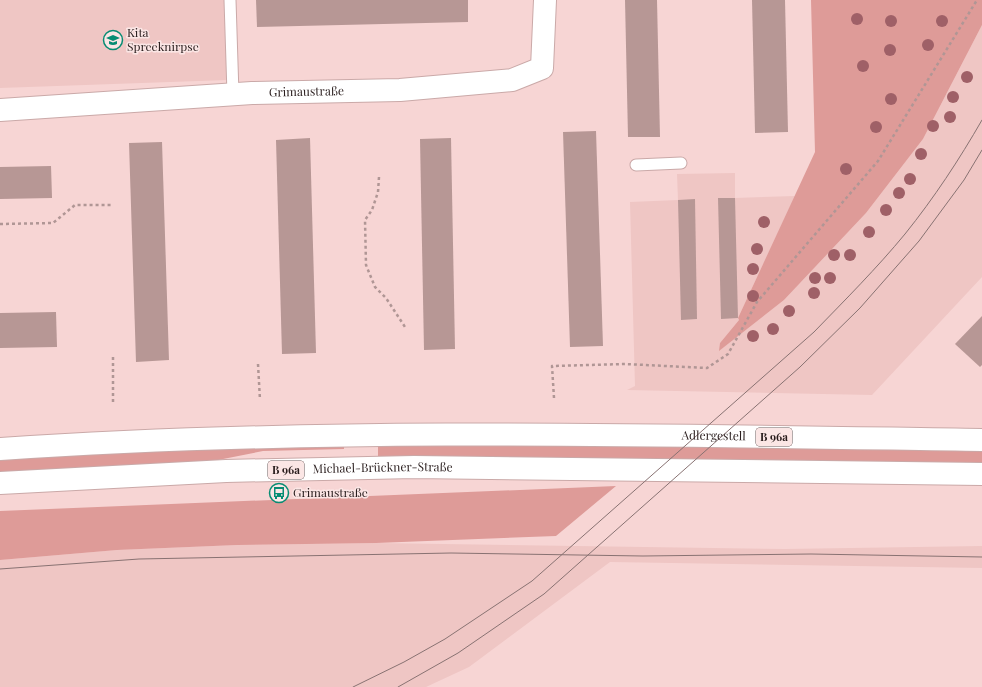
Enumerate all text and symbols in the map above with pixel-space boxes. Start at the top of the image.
place label: Kita Spreeknirpse [127,24,199,54]
school or university icon: Kita Spreeknirpse [102,29,124,51]
street label: Grimaustraße [269,82,344,100]
street label: Adlergestell [681,427,746,443]
road number: B 96a [756,428,792,446]
street label: Michael-Brückner-Straße [312,458,453,476]
road number: B 96a [268,461,304,479]
bus stop icon: Grimaustraße [268,482,290,504]
place label: Grimaustraße [293,484,368,500]

